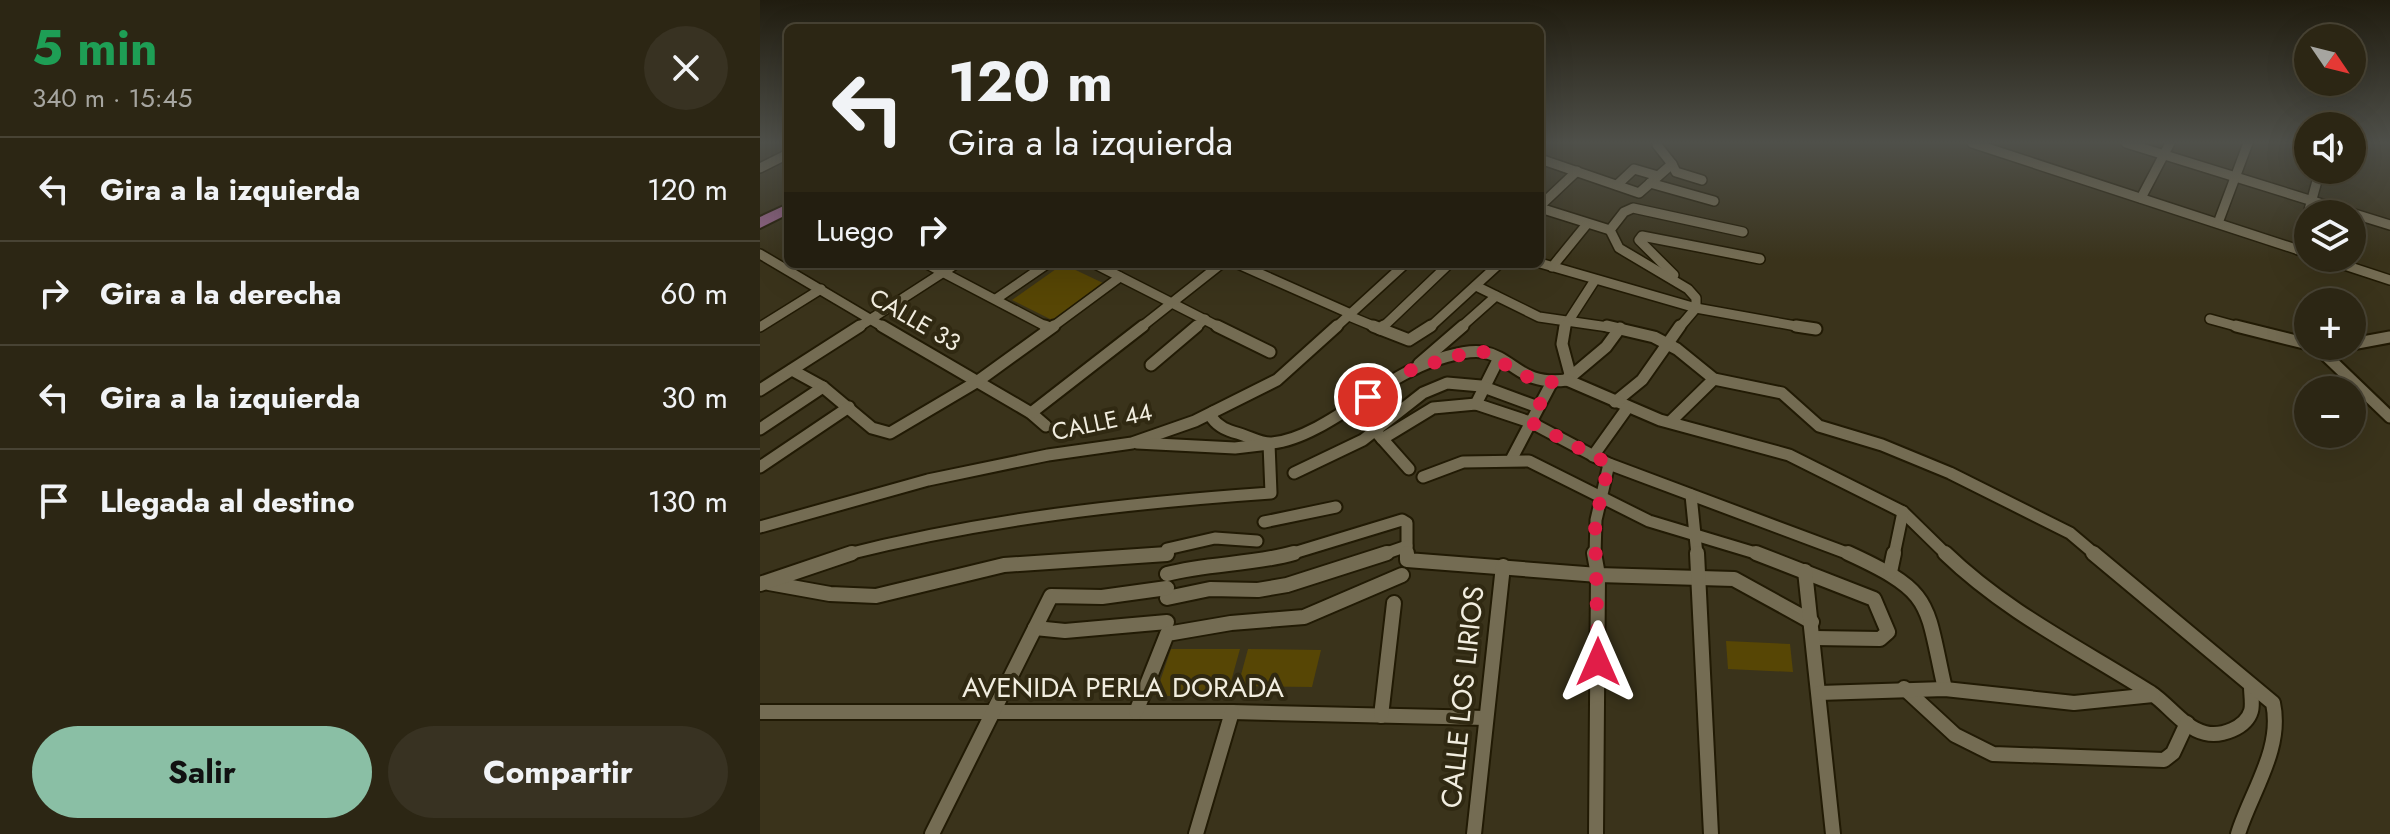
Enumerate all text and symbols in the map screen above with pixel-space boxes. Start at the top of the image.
text: 5 min [32,14,158,83]
north arrow [2294,24,2366,96]
map controls [2294,24,2366,448]
button: close [644,26,728,110]
text: 120 m [948,41,1113,122]
icon: left [816,56,920,160]
text: 340 m · 15:45 [32,79,192,117]
button: sound [2294,112,2366,184]
text: Gira a la izquierda [948,116,1233,168]
icon: left [32,167,76,211]
text: Gira a la izquierda [100,168,360,211]
text: 120 m [647,168,728,211]
button: layers [2294,200,2366,272]
icon: right [910,208,954,252]
text: Luego [816,209,894,252]
icon: right [32,271,76,315]
text: Gira a la derecha [100,272,341,315]
text: 60 m [660,272,728,315]
street label: CALLE 33 [863,279,967,360]
button: + [2294,288,2366,360]
pin [1334,363,1402,431]
icon: left [32,375,76,419]
icon: arrive [1346,375,1390,419]
text: Gira a la izquierda [100,376,360,419]
text: 30 m [661,376,728,419]
button: − [2294,376,2366,448]
street label: CALLE 44 [1048,394,1155,449]
icon: arrive [32,479,76,523]
text: Llegada al destino [100,480,355,523]
text: 130 m [648,480,728,523]
street label: CALLE LOS LIRIOS [1430,584,1495,810]
position arrow [1556,620,1640,704]
street label: AVENIDA PERLA DORADA [962,667,1284,708]
button: Salir [32,726,372,818]
button: Compartir [388,726,728,818]

